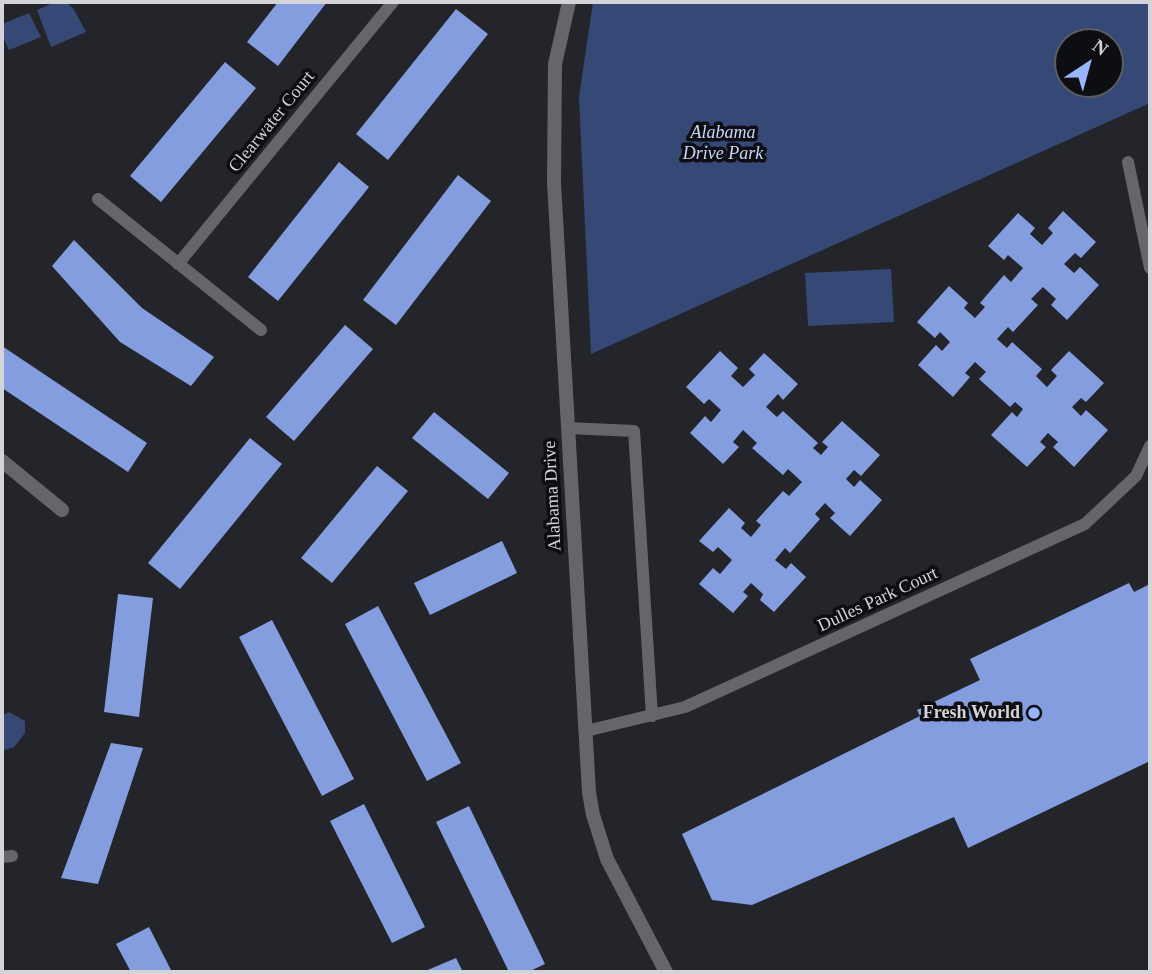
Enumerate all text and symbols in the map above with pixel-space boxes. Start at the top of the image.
north arrow [1054,28,1124,98]
text: N [1089,35,1112,60]
street label: Clearwater Court [224,67,320,177]
park label: Alabama Drive Park [683,122,763,164]
street label: Alabama Drive [539,440,567,552]
street label: Dulles Park Court [815,563,941,637]
place label: Fresh World [923,702,1020,724]
marker: Fresh World [1026,705,1042,721]

